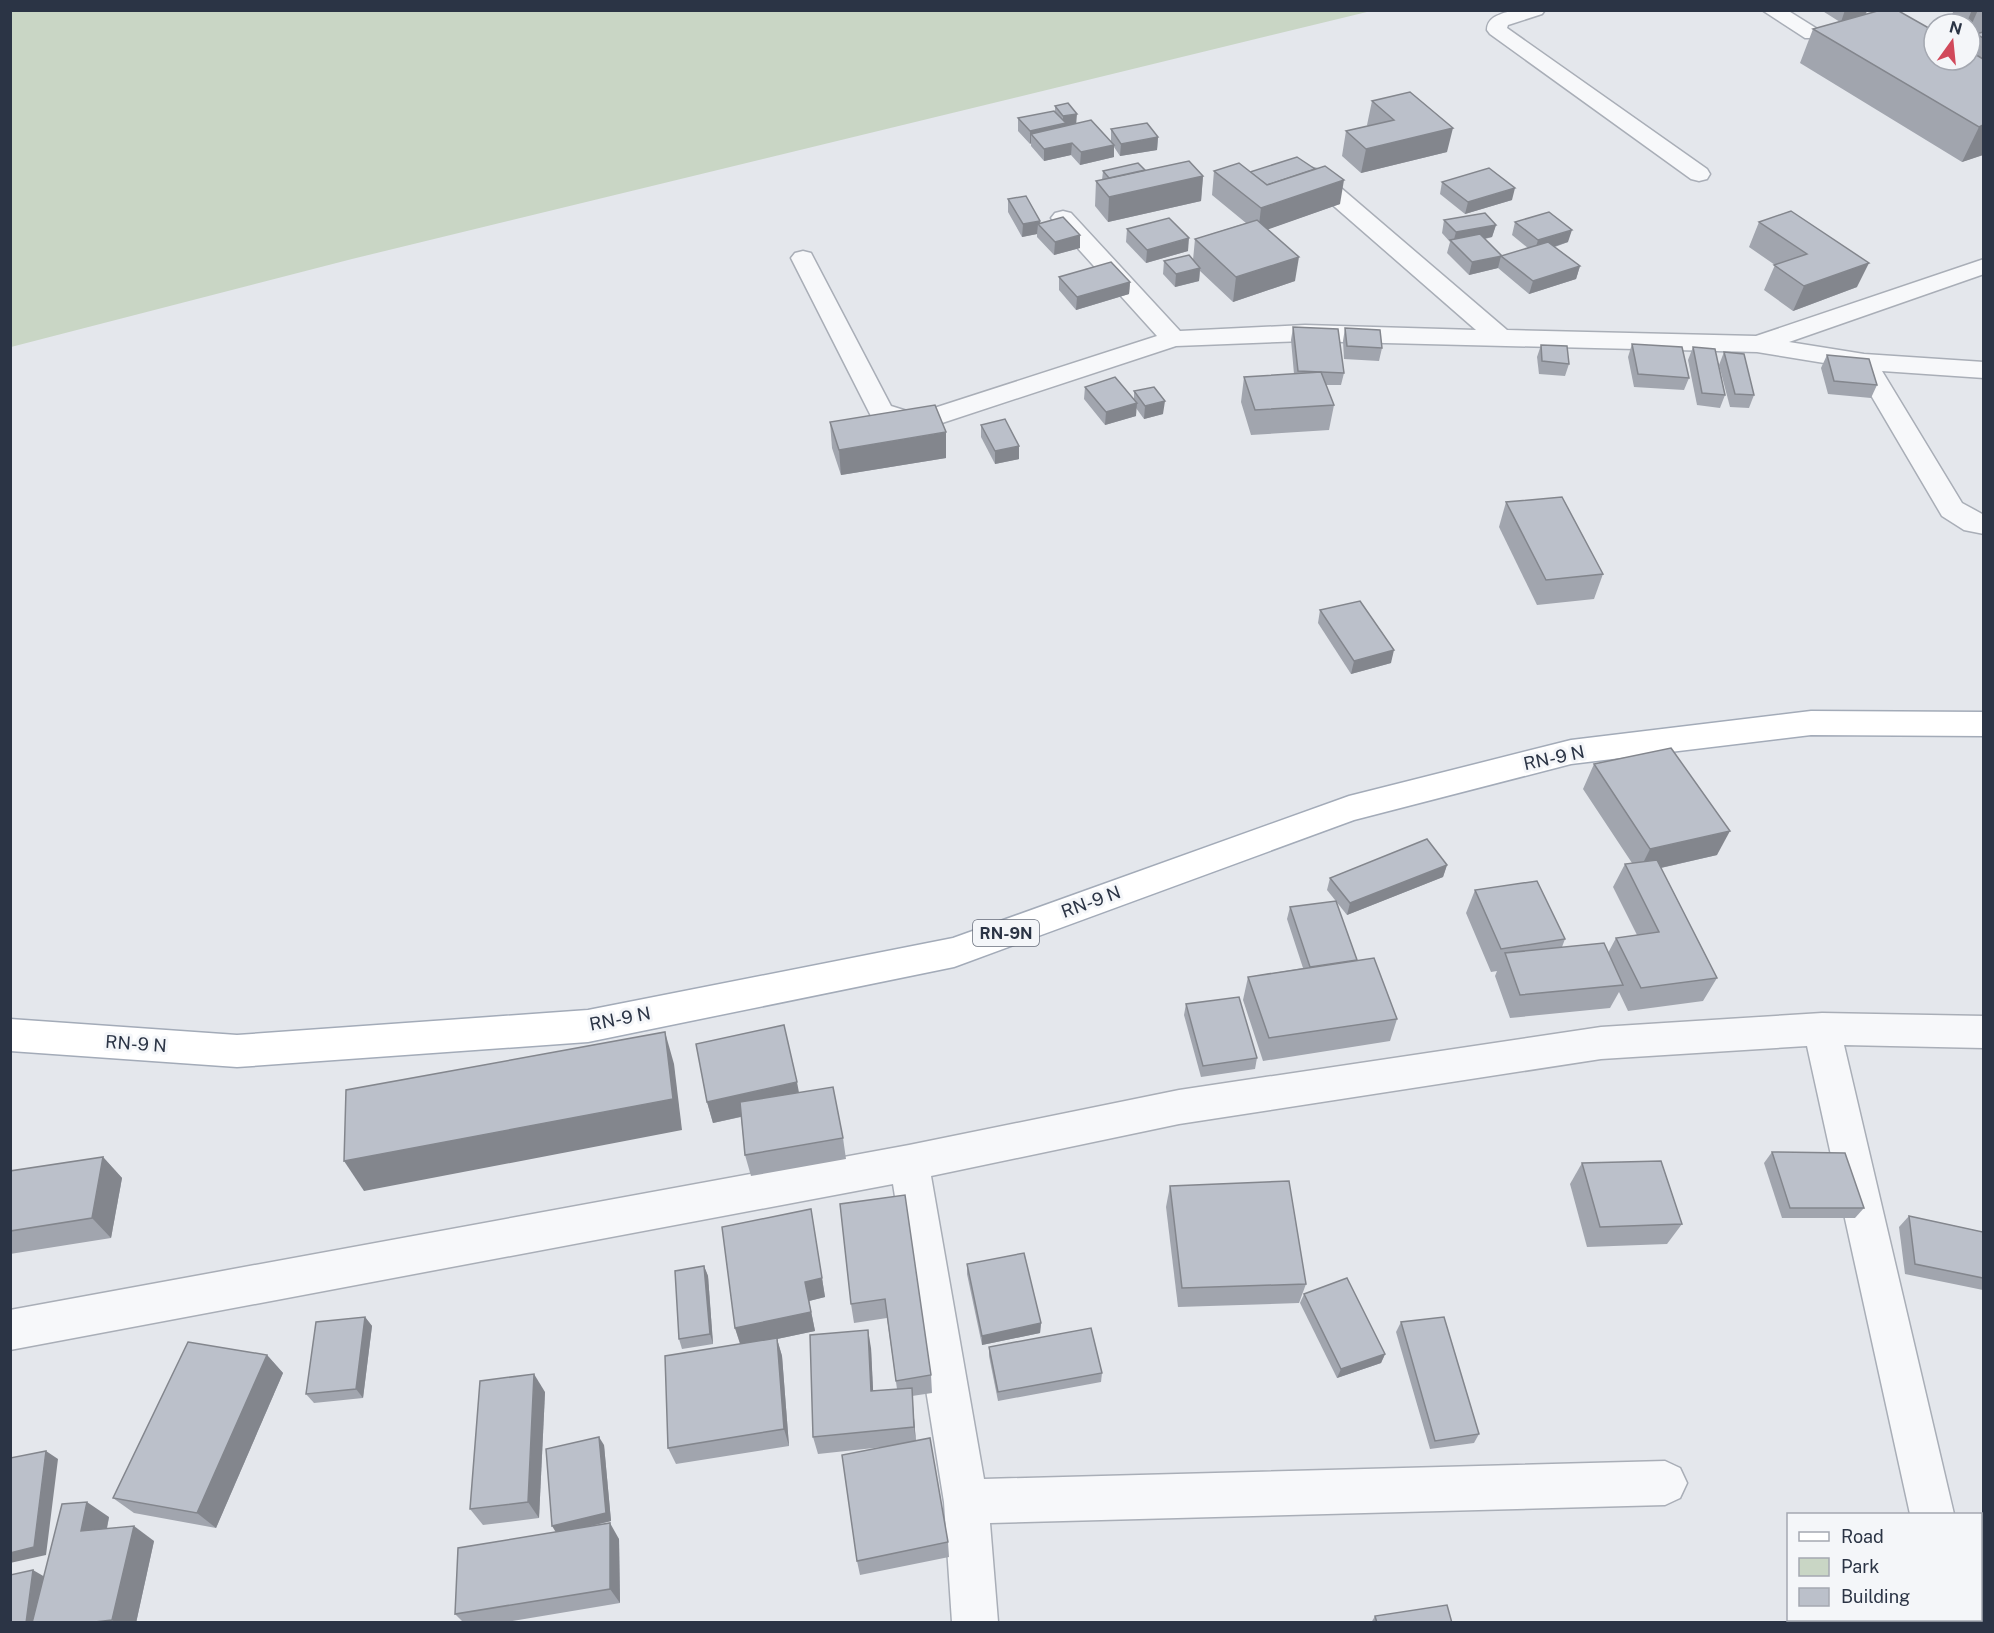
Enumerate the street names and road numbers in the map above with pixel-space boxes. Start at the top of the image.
street label: RN-9 N [1522,741,1586,774]
street label: RN-9 N [1058,881,1123,922]
road number: RN-9N [973,920,1039,946]
street label: RN-9 N [588,1002,652,1035]
street label: RN-9 N [105,1031,168,1056]

